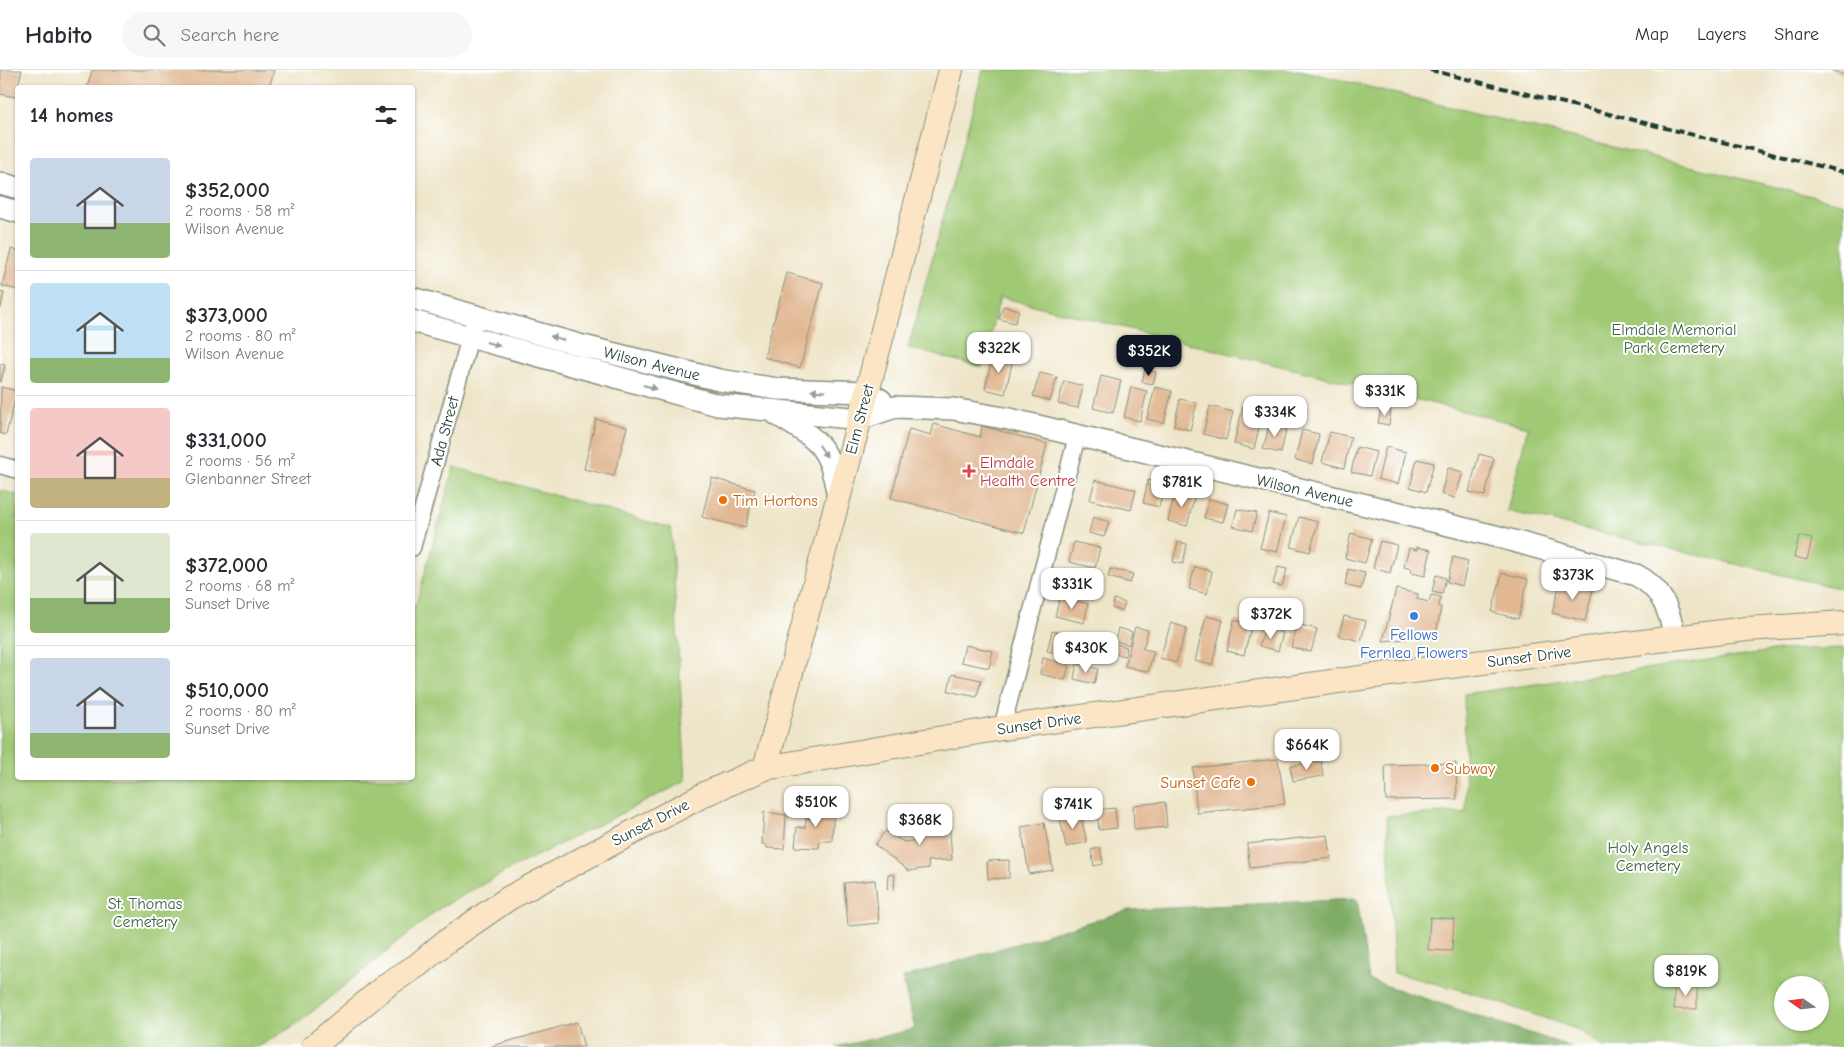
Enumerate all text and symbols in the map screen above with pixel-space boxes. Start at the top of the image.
search box [122,12,472,57]
text: Habito [25,21,92,49]
icon: search [140,21,168,49]
text: Search here [180,24,279,46]
text: Map [1635,24,1669,45]
text: Layers [1697,24,1746,45]
text: Share [1774,24,1819,45]
icon: filters [372,101,400,129]
text: 14 homes [30,103,113,127]
icon: home [70,178,130,238]
text: $352,000 [185,178,270,202]
text: 2 rooms · 58 m² [185,202,295,220]
text: Wilson Avenue [185,220,284,238]
icon: home [70,303,130,363]
text: $373,000 [185,303,268,327]
park label: Elmdale Memorial Park Cemetery [1612,321,1736,357]
text: 2 rooms · 80 m² [185,327,296,345]
pin: $322K [964,332,1034,374]
one-way arrow [549,334,564,342]
pin: $352K [1114,334,1184,377]
text: $322K [978,339,1020,357]
one-way arrow [486,340,501,348]
text: $352K [1128,342,1171,360]
street label: Wilson Avenue [602,343,702,385]
text: Wilson Avenue [185,345,284,363]
pin: $331K [1350,374,1420,417]
street label: Elm Street [842,382,878,456]
text: $331K [1365,382,1405,400]
one-way arrow [642,383,657,391]
one-way arrow [810,387,826,395]
street label: Ada Street [427,394,463,468]
pin: $334K [1240,396,1310,438]
text: $334K [1254,403,1296,421]
icon: home [70,428,130,488]
text: $331,000 [185,428,267,452]
one-way arrow [819,444,828,458]
text: 2 rooms · 56 m² [185,452,295,470]
place label: Elmdale Health Centre [980,454,1075,490]
marker: Elmdale Health Centre [962,464,976,478]
pin: $781K [1147,466,1217,508]
text: Glenbanner Street [185,470,311,488]
street label: Wilson Avenue [1255,471,1355,511]
text: $781K [1162,473,1202,491]
place label: Tim Hortons [733,492,818,510]
marker: Tim Hortons [717,494,729,506]
icon: home [70,553,130,613]
text: $372,000 [185,553,268,577]
pin: $373K [1538,558,1608,601]
text: $373K [1552,566,1594,584]
pin: $331K [1037,568,1107,610]
text: $331K [1052,575,1092,593]
text: 2 rooms · 68 m² [185,577,295,595]
text: Sunset Drive [185,595,270,613]
pin: $372K [1236,598,1306,640]
text: $372K [1250,605,1292,623]
marker: Fellows Fernlea Flowers [1408,610,1420,622]
place label: Fellows Fernlea Flowers [1360,626,1468,662]
pin: $430K [1051,632,1121,674]
text: $430K [1064,639,1108,657]
street label: Sunset Drive [1486,643,1572,671]
icon: home [70,678,130,738]
text: $510,000 [185,678,269,702]
text: 2 rooms · 80 m² [185,702,296,720]
street label: Sunset Drive [996,709,1082,739]
text: Sunset Drive [185,720,270,738]
pin: $664K [1272,728,1342,771]
text: $664K [1286,736,1328,754]
place label: Subway [1445,760,1496,778]
marker: Subway [1429,762,1441,774]
place label: Sunset Cafe [1160,774,1241,792]
marker: Sunset Cafe [1245,776,1257,788]
pin: $510K [781,786,851,828]
pin: $741K [1038,788,1108,830]
text: $510K [795,793,837,811]
text: $741K [1054,795,1092,813]
street label: Sunset Drive [609,796,692,850]
pin: $368K [885,804,955,846]
text: $368K [898,811,942,829]
park label: Holy Angels Cemetery [1608,839,1689,875]
park label: St. Thomas Cemetery [108,895,183,931]
pin: $819K [1651,954,1721,997]
text: $819K [1665,962,1707,980]
north arrow [1774,976,1829,1031]
map controls [1774,976,1829,1031]

